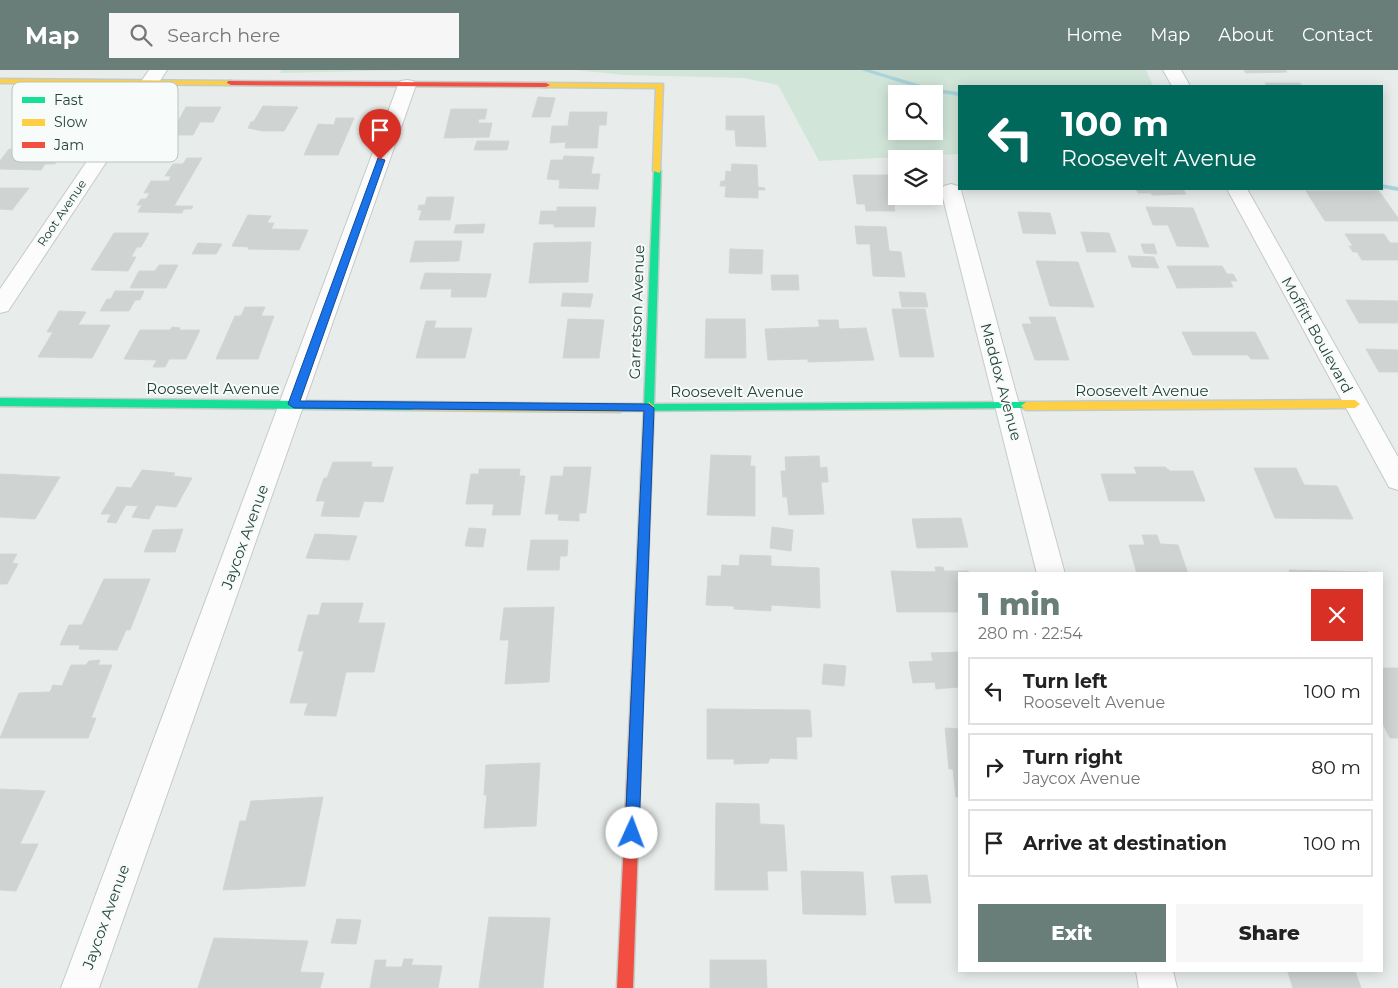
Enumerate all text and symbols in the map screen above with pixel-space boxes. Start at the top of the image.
search box [109,13,459,58]
text: Map [25,21,79,50]
icon: search [127,21,155,49]
text: Search here [167,24,280,47]
text: Home [1066,24,1122,46]
text: Map [1150,24,1190,46]
text: About [1218,24,1274,46]
text: Contact [1302,24,1373,46]
legend [12,82,178,162]
map controls [888,85,943,205]
button: search [888,85,943,140]
text: Fast [54,91,84,109]
text: 100 m [1061,102,1169,145]
icon: left [978,105,1043,170]
pin [359,109,401,160]
text: Slow [54,113,88,131]
icon: arrive [366,116,394,144]
text: Jam [53,136,84,154]
text: Roosevelt Avenue [1061,145,1257,172]
button: layers [888,150,943,205]
street label: Root Avenue [34,177,89,249]
street label: Garretson Avenue [625,244,648,380]
street label: Moffitt Boulevard [1278,273,1357,396]
street label: Maddox Avenue [977,321,1026,443]
street label: Roosevelt Avenue [146,379,280,398]
street label: Roosevelt Avenue [1075,381,1209,400]
street label: Roosevelt Avenue [670,382,804,401]
street label: Jaycox Avenue [216,482,272,593]
text: 1 min [978,586,1061,623]
button: close [1311,589,1363,641]
text: 280 m · 22:54 [978,624,1083,643]
text: Turn left [1023,670,1108,693]
icon: left [980,677,1008,705]
text: 100 m [1304,680,1361,703]
text: Roosevelt Avenue [1023,693,1165,712]
text: Turn right [1023,746,1123,769]
icon: right [980,753,1008,781]
text: 80 m [1311,756,1361,779]
text: Jaycox Avenue [1023,769,1140,788]
position arrow [605,806,657,858]
icon: arrive [980,829,1008,857]
text: Arrive at destination [1023,832,1227,855]
text: 100 m [1304,832,1361,855]
street label: Jaycox Avenue [77,862,133,973]
button: Exit [978,904,1166,962]
button: Share [1176,904,1363,962]

